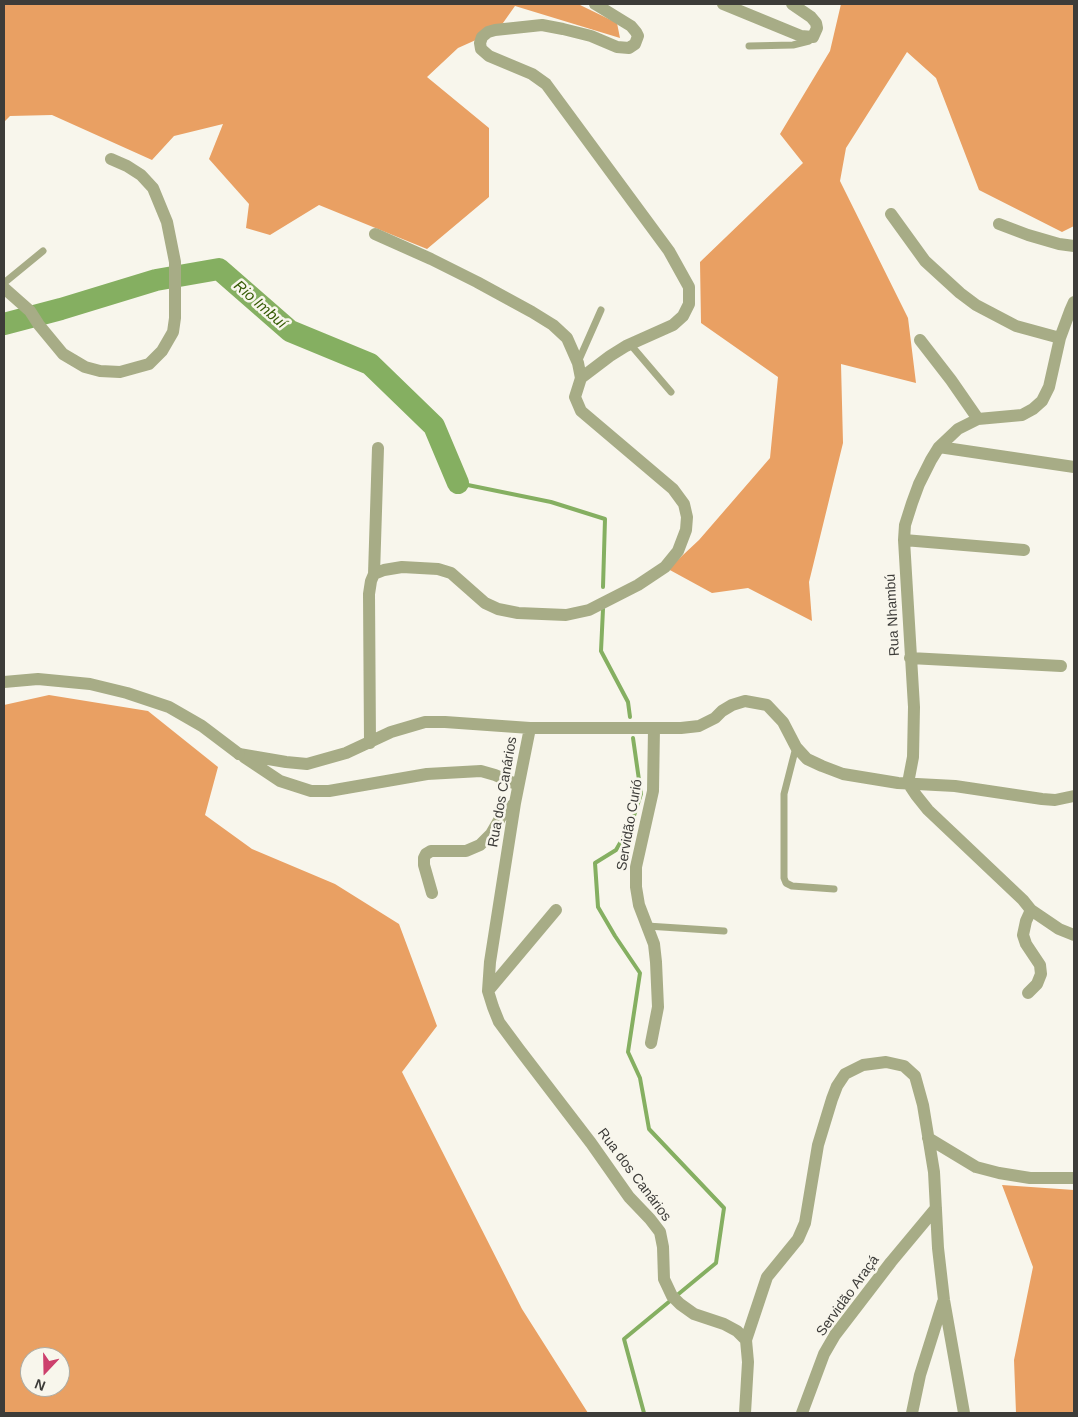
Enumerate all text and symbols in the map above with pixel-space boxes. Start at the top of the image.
water label: Rio Imbuí [230,277,290,333]
street label: Rua Nhambú [882,573,904,657]
street label: Rua dos Canários [485,735,521,849]
street label: Servidão Curió [614,778,646,872]
street label: Rua dos Canários [594,1125,674,1225]
street label: Servidão Araçá [813,1252,883,1340]
north arrow [20,1347,70,1397]
text: N [32,1376,48,1394]

